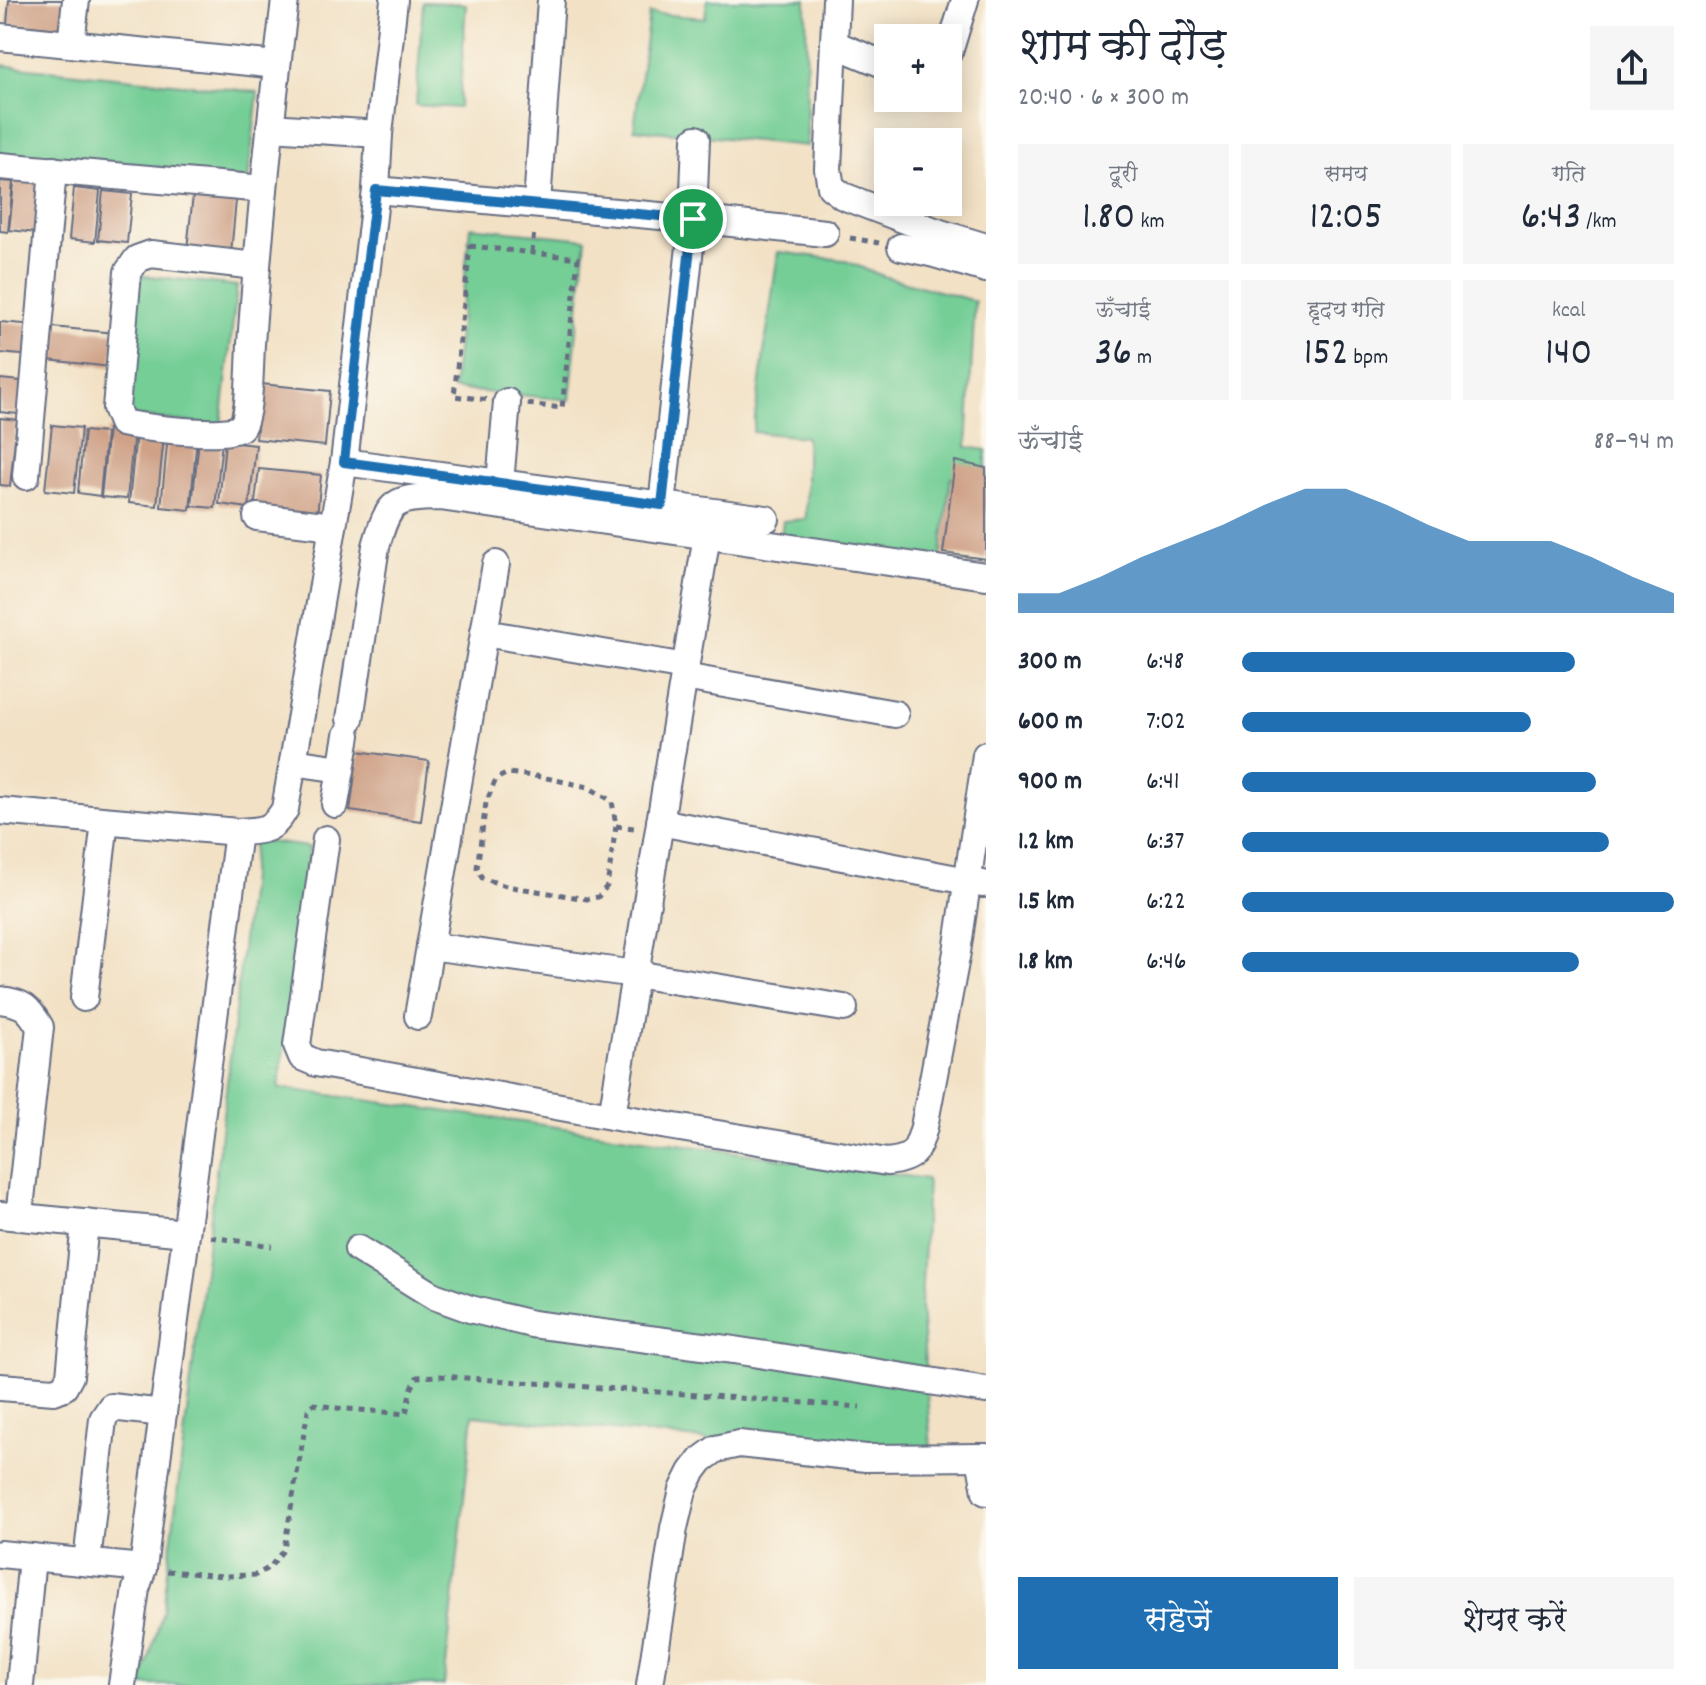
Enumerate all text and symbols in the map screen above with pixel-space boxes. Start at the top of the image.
text: शाम की दौड़ [1018,18,1226,81]
map controls [874,24,962,216]
button: + [874,24,962,112]
button: share [1590,26,1674,110]
text: 20:40 · 6 × 300 m [1018,80,1189,117]
button: − [874,128,962,216]
text: दूरी [1109,160,1138,191]
text: समय [1324,160,1368,191]
text: गति [1552,160,1585,191]
pin [659,185,727,253]
text: 1.80 [1082,191,1135,248]
text: 12:05 [1309,191,1383,248]
text: 6:43 [1521,191,1581,248]
icon: arrive [671,197,715,241]
text: km [1135,207,1165,238]
text: /km [1581,207,1617,238]
text: ऊँचाई [1096,296,1151,327]
text: हृदय गति [1307,296,1385,327]
text: kcal [1552,296,1585,327]
text: 36 [1095,327,1132,384]
text: 152 [1304,327,1348,384]
text: 140 [1545,327,1592,384]
text: m [1132,343,1152,374]
text: bpm [1348,343,1388,374]
text: ऊँचाई [1018,424,1083,461]
text: 88–94 m [1594,424,1674,461]
text: 300 m [1018,644,1082,681]
text: 6:48 [1146,644,1184,681]
text: 600 m [1018,704,1083,741]
text: 7:02 [1146,704,1186,741]
text: 900 m [1018,764,1082,801]
text: 6:41 [1146,764,1180,801]
text: 1.2 km [1018,824,1074,861]
text: 6:37 [1146,824,1185,861]
text: 1.5 km [1018,884,1075,921]
text: 6:22 [1146,884,1186,921]
text: 1.8 km [1018,944,1073,981]
text: 6:46 [1146,944,1187,981]
button: सहेजें [1018,1577,1338,1669]
button: शेयर करें [1354,1577,1674,1669]

